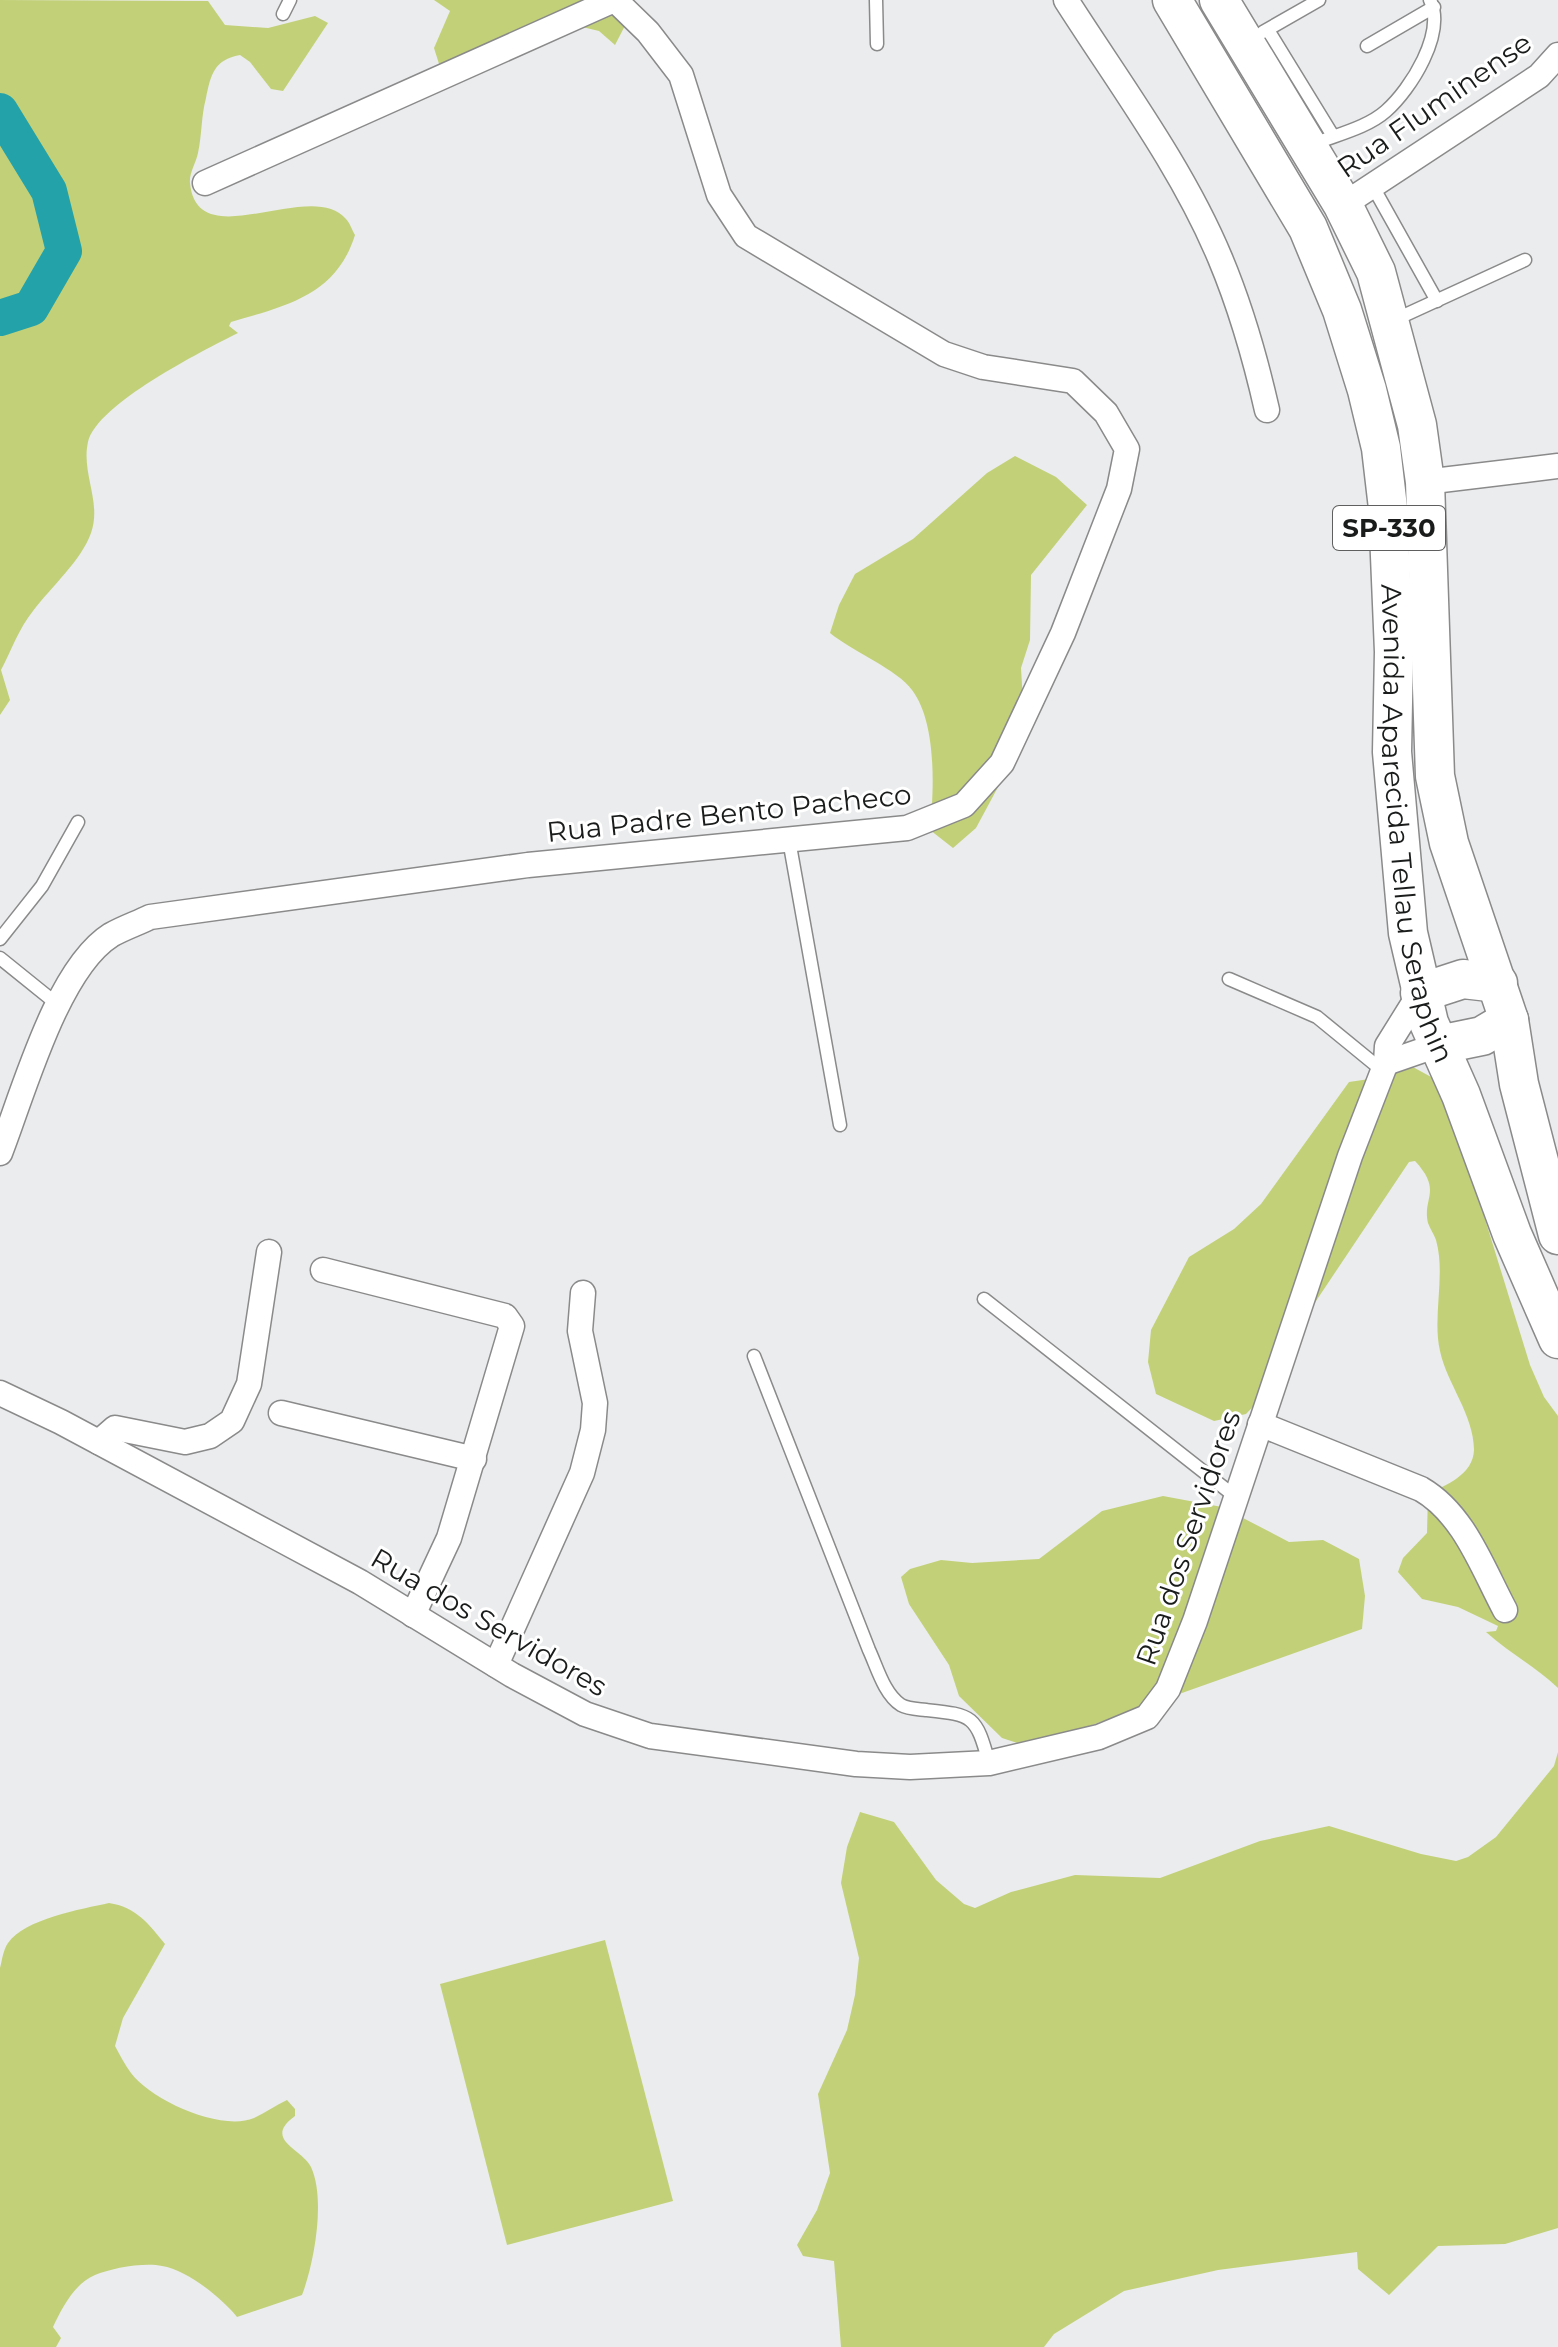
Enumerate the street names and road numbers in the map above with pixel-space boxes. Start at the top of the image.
street label: Rua Fluminense [1330,25,1538,185]
road number: SP-330 [1333,506,1445,550]
street label: Avenida Aparecida Tellau Seraphin [1374,583,1461,1068]
street label: Rua Padre Bento Pacheco [545,777,913,849]
street label: Rua dos Servidores [1128,1406,1248,1670]
street label: Rua dos Servidores [365,1541,613,1703]

